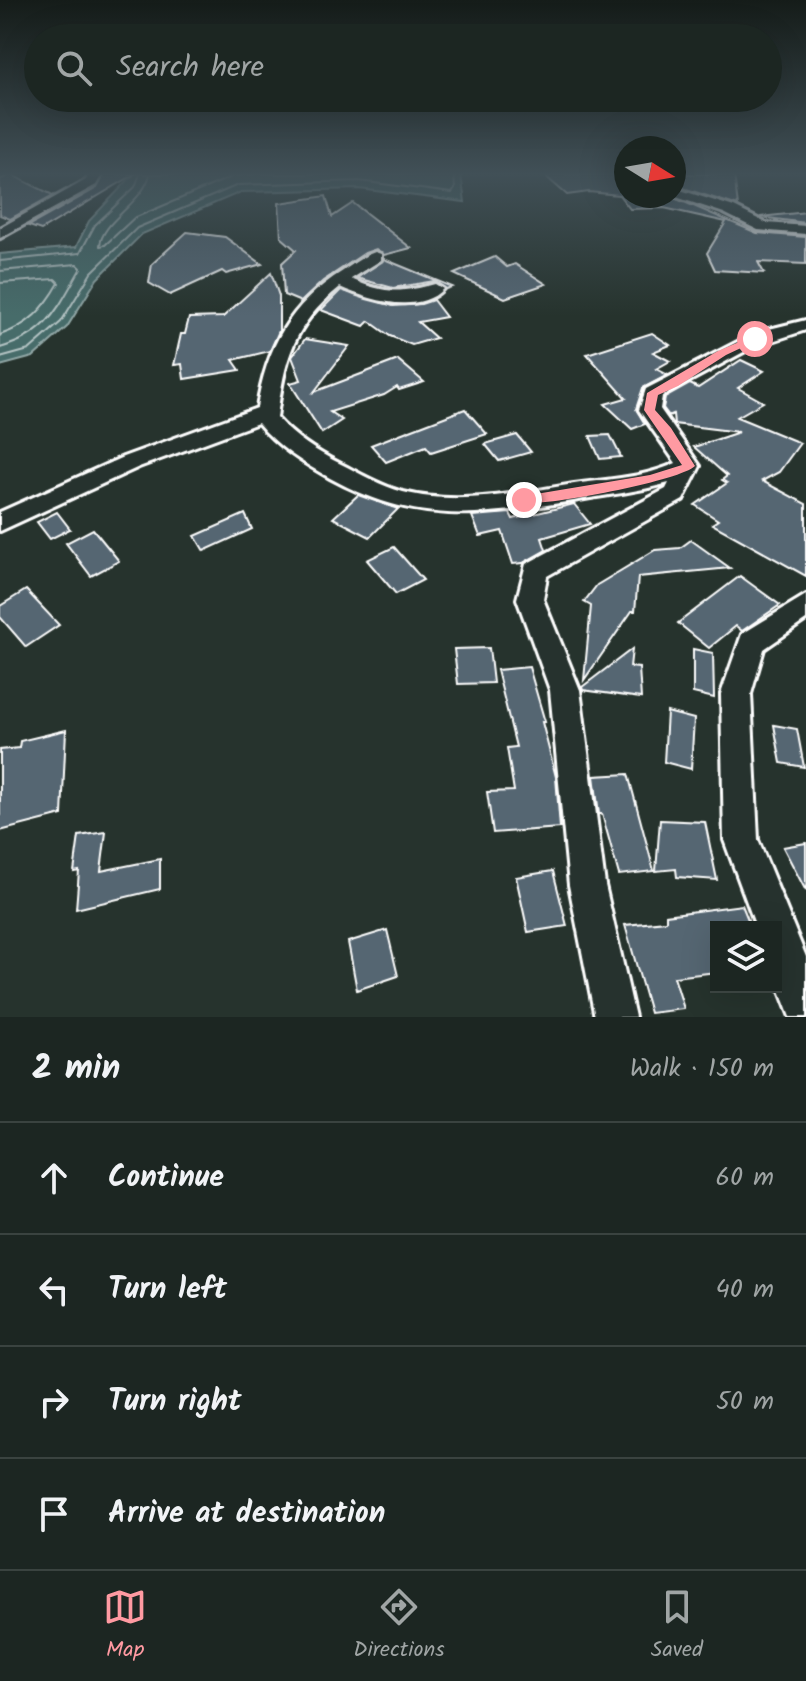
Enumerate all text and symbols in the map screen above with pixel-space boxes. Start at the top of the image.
search box [24,24,782,112]
text: Search here [116,44,264,92]
icon: search [52,46,96,90]
north arrow [614,136,686,208]
route start [737,321,773,357]
route end [506,482,542,518]
map controls [710,921,782,993]
button: layers [710,921,782,993]
text: 2 min [32,1042,120,1096]
text: Walk · 150 m [630,1048,774,1090]
text: Continue [108,1154,224,1202]
icon: ahead [32,1156,76,1200]
text: 60 m [715,1157,774,1199]
text: Turn left [108,1266,227,1314]
icon: left [32,1268,76,1312]
text: 40 m [716,1269,774,1311]
text: Turn right [108,1378,241,1426]
icon: right [32,1380,76,1424]
text: 50 m [716,1381,774,1423]
text: Arrive at destination [108,1490,385,1538]
icon: arrive [32,1492,76,1536]
tab: Map [103,1585,147,1668]
tab: Directions [353,1585,445,1668]
tab: Saved [651,1585,703,1668]

